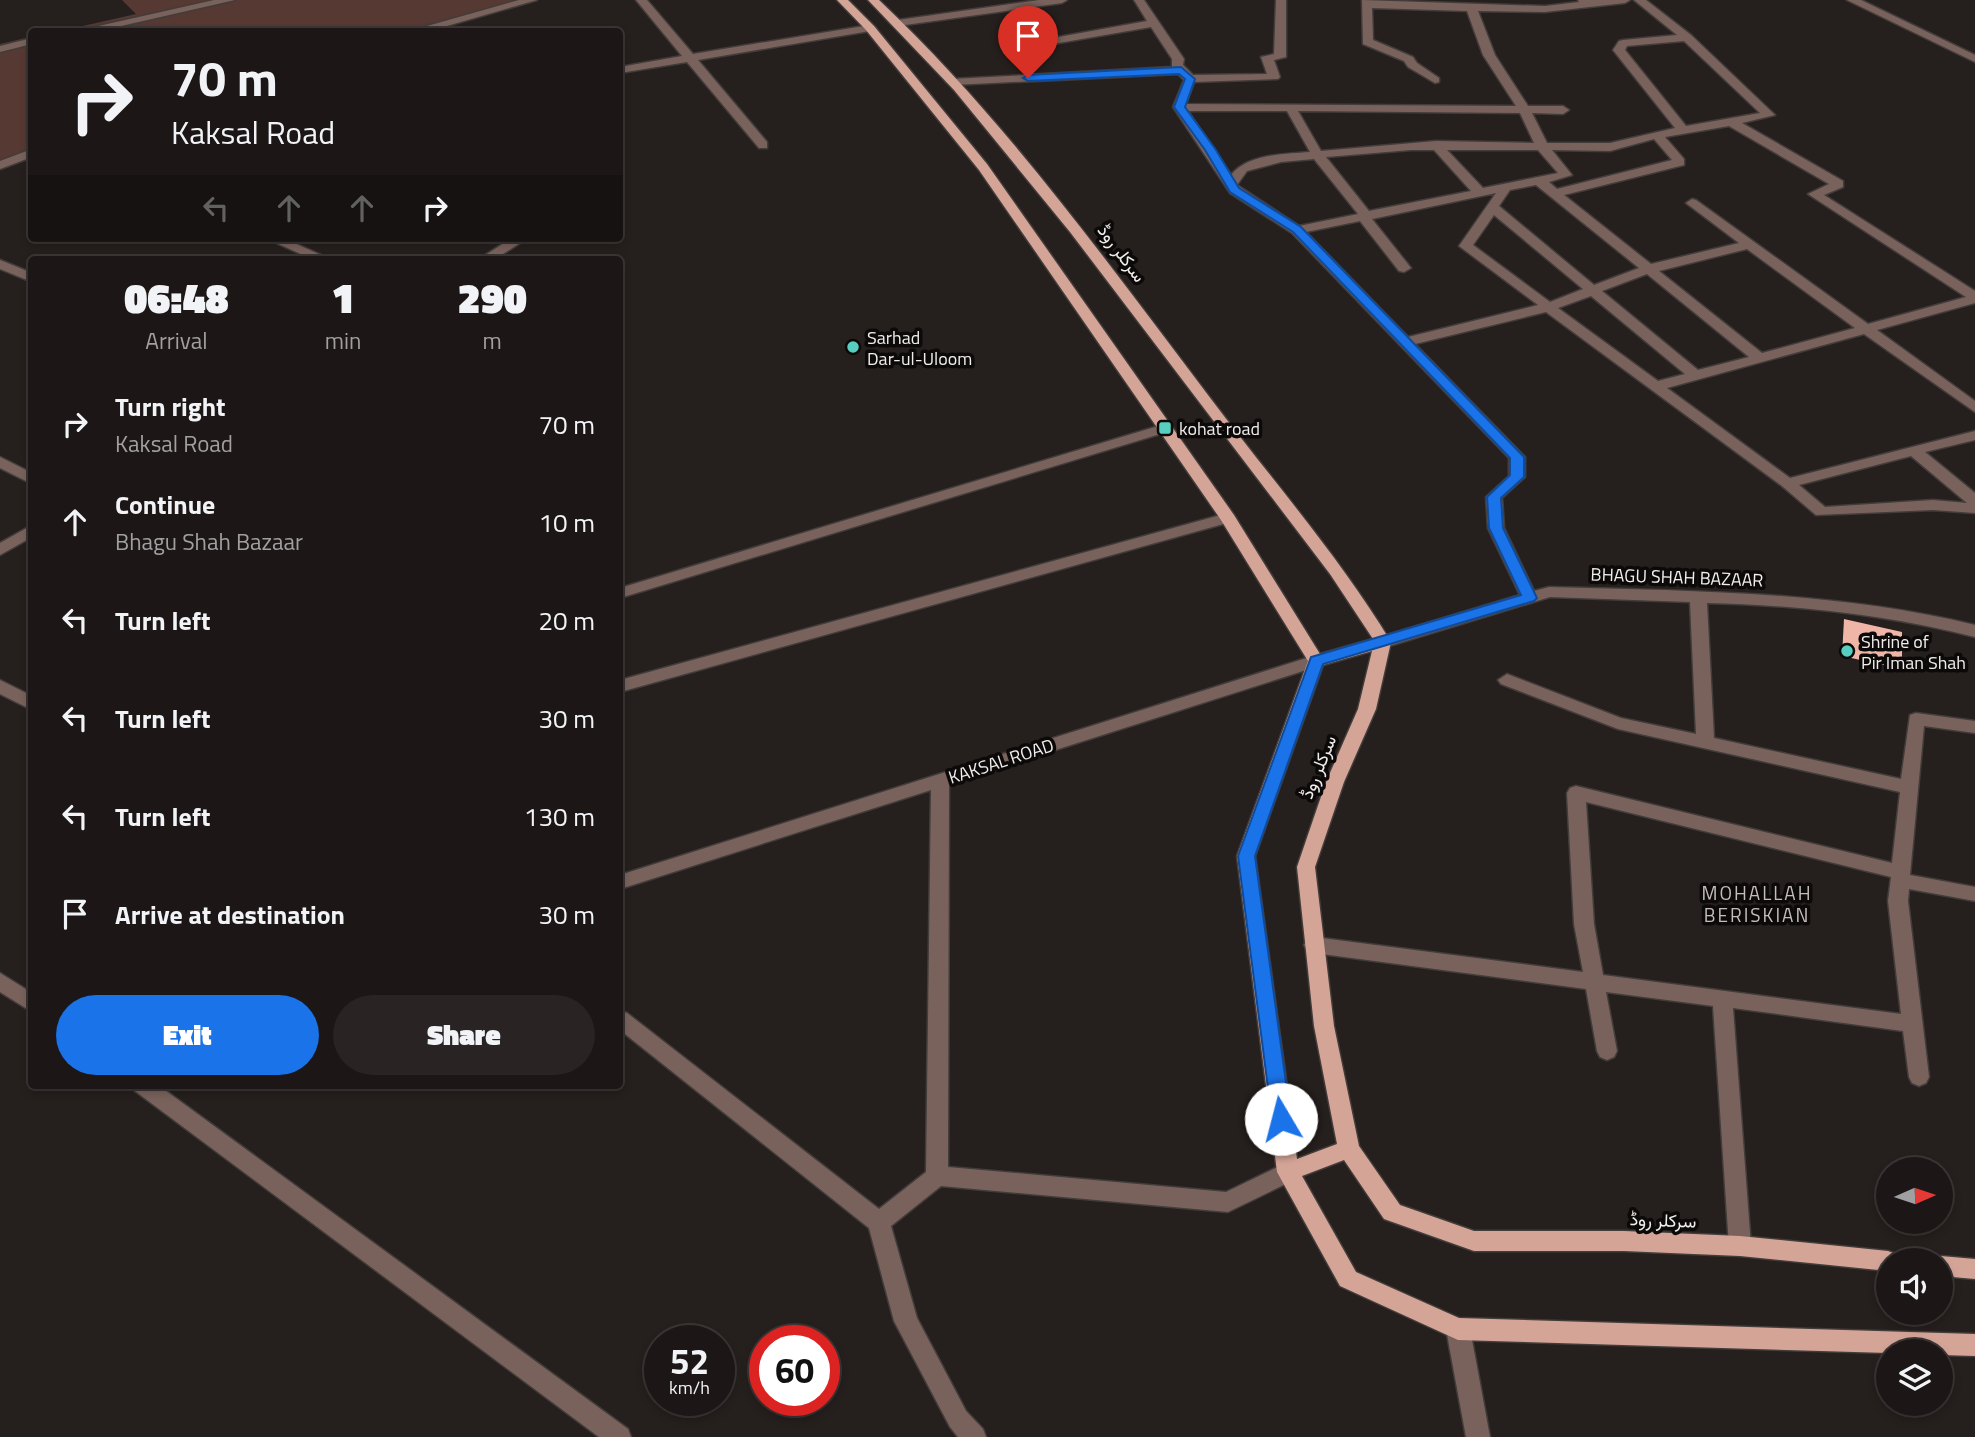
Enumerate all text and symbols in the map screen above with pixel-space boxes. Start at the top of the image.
pin [998,6,1058,78]
icon: arrive [1009,17,1047,55]
text: 70 m [171,40,278,115]
icon: right [56,56,147,147]
text: Kaksal Road [171,108,335,156]
icon: left [197,189,235,227]
icon: ahead [270,189,308,227]
icon: ahead [343,189,381,227]
icon: right [416,189,454,227]
street label: سرکلر روڈ [1091,218,1153,288]
text: 06:48 [124,265,229,329]
text: 1 [332,265,355,329]
text: 290 [458,265,527,329]
text: Arrival [145,323,208,358]
text: min [325,323,361,358]
text: m [483,323,502,358]
place label: Sarhad Dar-ul-Uloom [867,324,972,372]
marker: Sarhad Dar-ul-Uloom [845,339,861,355]
text: Turn right [115,387,226,426]
icon: right [56,405,94,443]
text: 70 m [538,405,595,444]
place label: kohat road [1179,415,1260,442]
marker: kohat road [1157,420,1173,436]
text: Kaksal Road [115,426,233,461]
text: Continue [115,485,215,524]
icon: ahead [56,503,94,541]
text: 10 m [538,503,595,542]
text: Bhagu Shah Bazaar [115,524,303,559]
street label: BHAGU SHAH BAZAAR [1590,560,1764,594]
icon: left [56,601,94,639]
text: Turn left [115,601,210,640]
text: 20 m [538,601,595,640]
place label: Shrine of Pir Iman Shah [1861,628,1966,676]
marker: Shrine of Pir Iman Shah [1839,643,1855,659]
icon: left [56,699,94,737]
text: Turn left [115,699,210,738]
text: 30 m [538,699,595,738]
street label: KAKSAL ROAD [945,731,1057,791]
street label: سرکلر روڈ [1293,731,1343,803]
icon: left [56,797,94,835]
text: Turn left [115,797,210,836]
text: 130 m [524,797,595,836]
district label: MOHALLAH BERISKIAN [1701,878,1813,929]
icon: arrive [56,895,94,933]
text: Arrive at destination [115,895,345,934]
text: 30 m [538,895,595,934]
button: Exit [56,995,319,1075]
button: Share [333,995,595,1075]
position arrow [1244,1082,1318,1156]
north arrow [1876,1157,1953,1234]
map controls [1876,1157,1953,1416]
street label: سرکلر روڈ [1629,1205,1697,1235]
button: sound [1876,1248,1953,1325]
speed limit sign: 60 [749,1325,840,1416]
text: 52 [670,1334,709,1388]
button: layers [1876,1339,1953,1416]
text: km/h [669,1374,710,1401]

